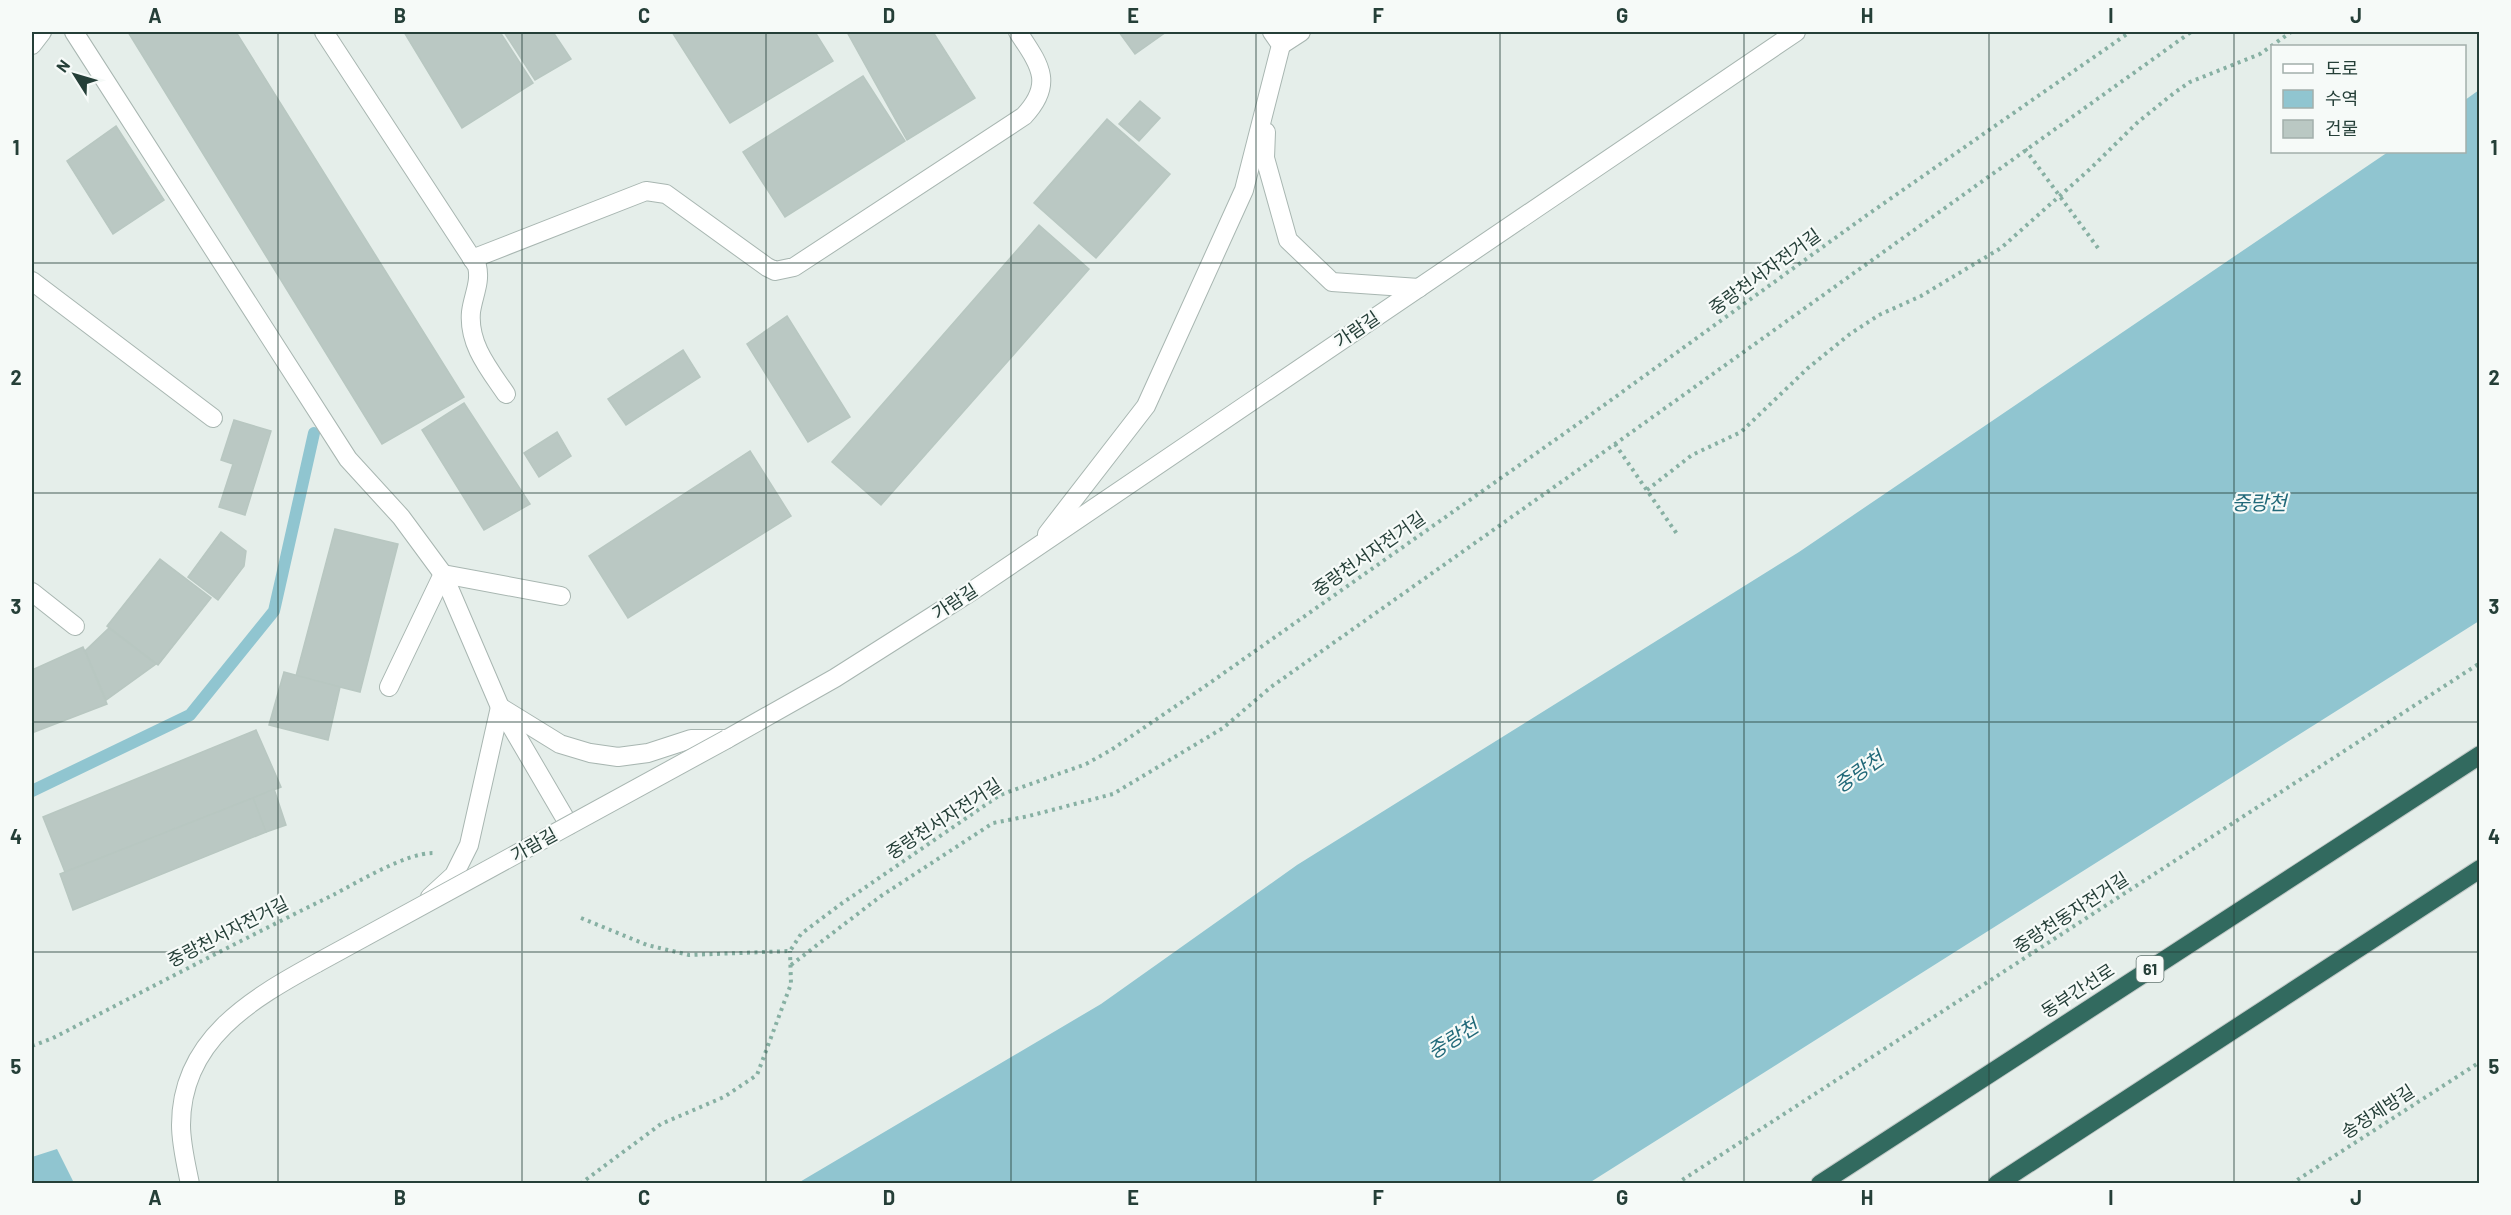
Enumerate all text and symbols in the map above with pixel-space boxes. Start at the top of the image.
text: A [148,3,162,27]
text: B [394,3,406,27]
text: C [638,3,650,27]
text: D [883,3,895,27]
text: E [1127,3,1139,27]
text: F [1372,3,1384,27]
text: G [1616,3,1628,27]
text: H [1861,3,1873,27]
text: I [2108,3,2114,27]
text: J [2350,3,2362,27]
north arrow [45,45,105,105]
legend [2271,45,2466,153]
text: N [52,56,73,76]
text: 도로 [2325,57,2358,79]
text: 수역 [2325,87,2358,109]
text: 건물 [2325,117,2358,139]
text: 1 [12,135,20,159]
text: 1 [2490,135,2498,159]
street label: 중랑천서자전거길 [1704,223,1824,319]
street label: 가람길 [1330,306,1383,352]
text: 2 [10,365,22,389]
text: 2 [2488,365,2500,389]
water label: 중랑천 [2231,490,2289,514]
street label: 중랑천서자전거길 [1308,506,1429,600]
street label: 가람길 [928,578,981,624]
text: 3 [11,594,21,618]
text: 3 [2489,594,2499,618]
water label: 중랑천 [1829,744,1890,797]
street label: 중랑천서자전거길 [882,773,1005,863]
street label: 가람길 [506,822,561,866]
text: 4 [10,824,22,848]
text: 4 [2488,824,2500,848]
street label: 중랑천동자전거길 [2009,867,2132,957]
street label: 중랑천서자전거길 [164,891,292,971]
road number: 61 [2136,956,2164,982]
street label: 동부간선로 [2037,958,2118,1022]
water label: 중랑천 [1423,1012,1484,1063]
text: 5 [11,1054,22,1078]
text: 5 [2489,1054,2500,1078]
street label: 송정제방길 [2337,1079,2418,1143]
text: A [148,1185,162,1209]
text: B [394,1185,406,1209]
text: C [638,1185,650,1209]
text: D [883,1185,895,1209]
text: E [1127,1185,1139,1209]
text: F [1372,1185,1384,1209]
text: G [1616,1185,1628,1209]
text: H [1861,1185,1873,1209]
text: I [2108,1185,2114,1209]
text: J [2350,1185,2362,1209]

